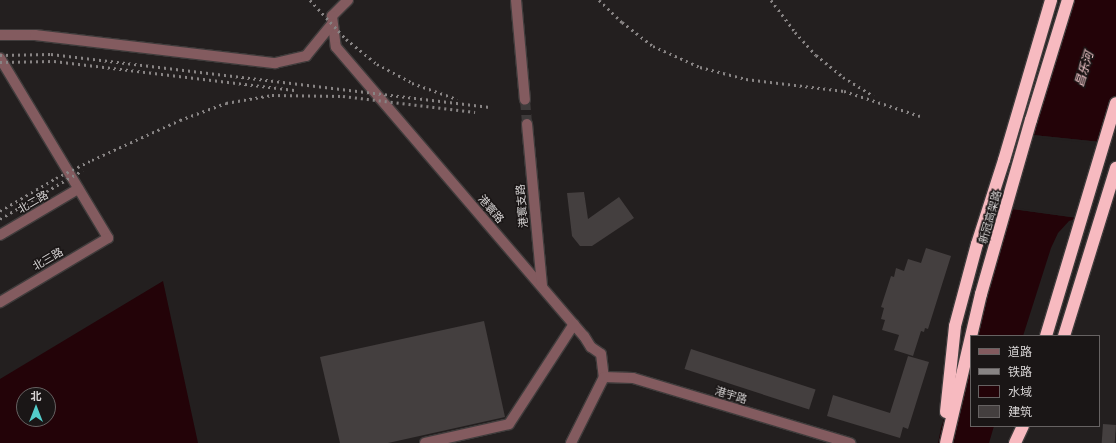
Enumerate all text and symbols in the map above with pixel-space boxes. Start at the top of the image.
water label: 昌乐河 [1072,50,1096,88]
street label: 港寰支路 [514,184,530,228]
street label: 北二路 [15,188,51,216]
street label: 新冠高架路 [976,189,1004,245]
street label: 港寰路 [475,192,507,226]
street label: 北三路 [30,245,66,273]
legend [970,335,1100,427]
text: 道路 [1008,342,1032,361]
text: 铁路 [1008,362,1032,381]
text: 水域 [1008,382,1032,401]
street label: 港宇路 [713,384,749,406]
north arrow [16,387,56,427]
text: 北 [31,388,42,404]
text: 建筑 [1008,402,1032,421]

